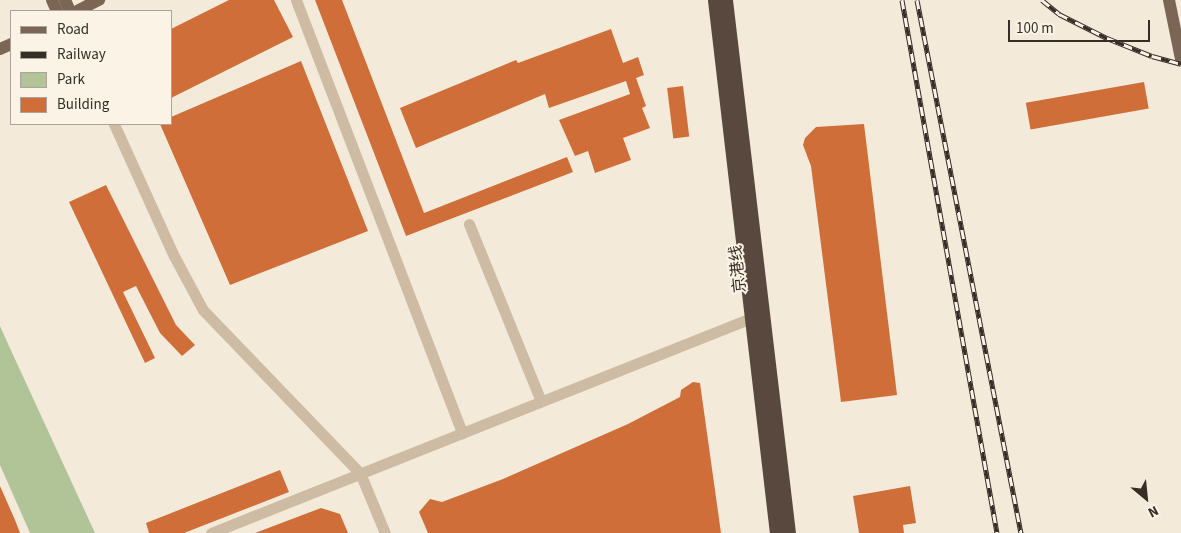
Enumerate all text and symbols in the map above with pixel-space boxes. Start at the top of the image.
legend [10,10,172,125]
scale bar [1011,10,1154,42]
text: 100 m [1016,18,1054,39]
text: Road [57,19,89,40]
text: Railway [57,44,106,65]
text: Park [57,69,85,90]
text: Building [57,94,109,115]
street label: 京港线 [726,244,750,294]
north arrow [1121,473,1171,523]
text: N [1144,500,1162,522]

